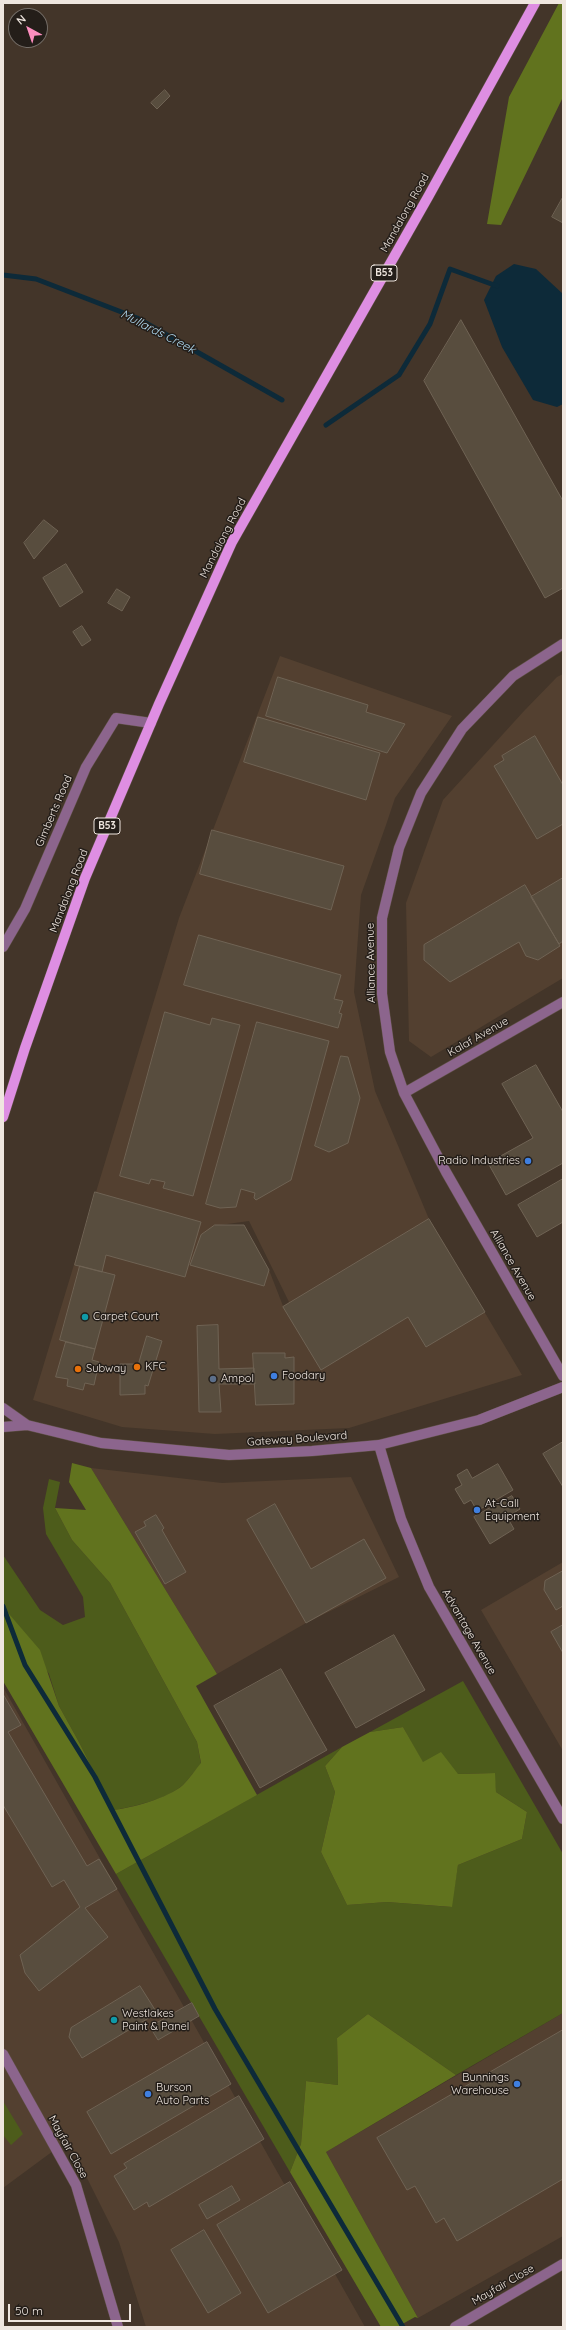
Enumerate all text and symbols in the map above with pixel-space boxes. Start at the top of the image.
north arrow [8,8,48,48]
text: N [13,12,29,28]
street label: Mandalong Road [378,171,432,255]
road number: B53 [371,265,397,281]
water label: Mullards Creek [118,307,198,357]
street label: Mandalong Road [197,496,249,580]
street label: Gimberts Road [33,773,75,849]
road number: B53 [94,818,120,834]
street label: Mandalong Road [47,848,91,934]
street label: Alliance Avenue [364,923,378,1003]
street label: Kalaf Avenue [445,1014,511,1060]
place label: Radio Industries [438,1154,520,1168]
marker: Radio Industries [523,1156,533,1166]
street label: Alliance Avenue [487,1227,539,1303]
place label: Carpet Court [93,1310,159,1324]
marker: Carpet Court [80,1312,90,1322]
place label: KFC [145,1360,166,1374]
place label: Subway [86,1362,126,1376]
marker: KFC [132,1362,142,1372]
marker: Subway [73,1364,83,1374]
place label: Foodary [282,1369,325,1383]
marker: Foodary [269,1371,279,1381]
place label: Ampol [221,1372,254,1386]
marker: Ampol [208,1374,218,1384]
street label: Gateway Boulevard [246,1429,348,1449]
place label: At-Call Equipment [485,1497,539,1523]
marker: At-Call Equipment [472,1505,482,1515]
street label: Advantage Avenue [439,1587,499,1677]
place label: Westlakes Paint & Panel [122,2007,189,2033]
marker: Westlakes Paint & Panel [109,2015,119,2025]
place label: Bunnings Warehouse [451,2071,509,2097]
marker: Bunnings Warehouse [512,2079,522,2089]
place label: Burson Auto Parts [156,2081,209,2107]
marker: Burson Auto Parts [143,2089,153,2099]
street label: Mayfair Close [45,2113,91,2181]
street label: Mayfair Close [469,2262,537,2308]
scale bar [10,2296,133,2322]
text: 50 m [15,2303,43,2318]

